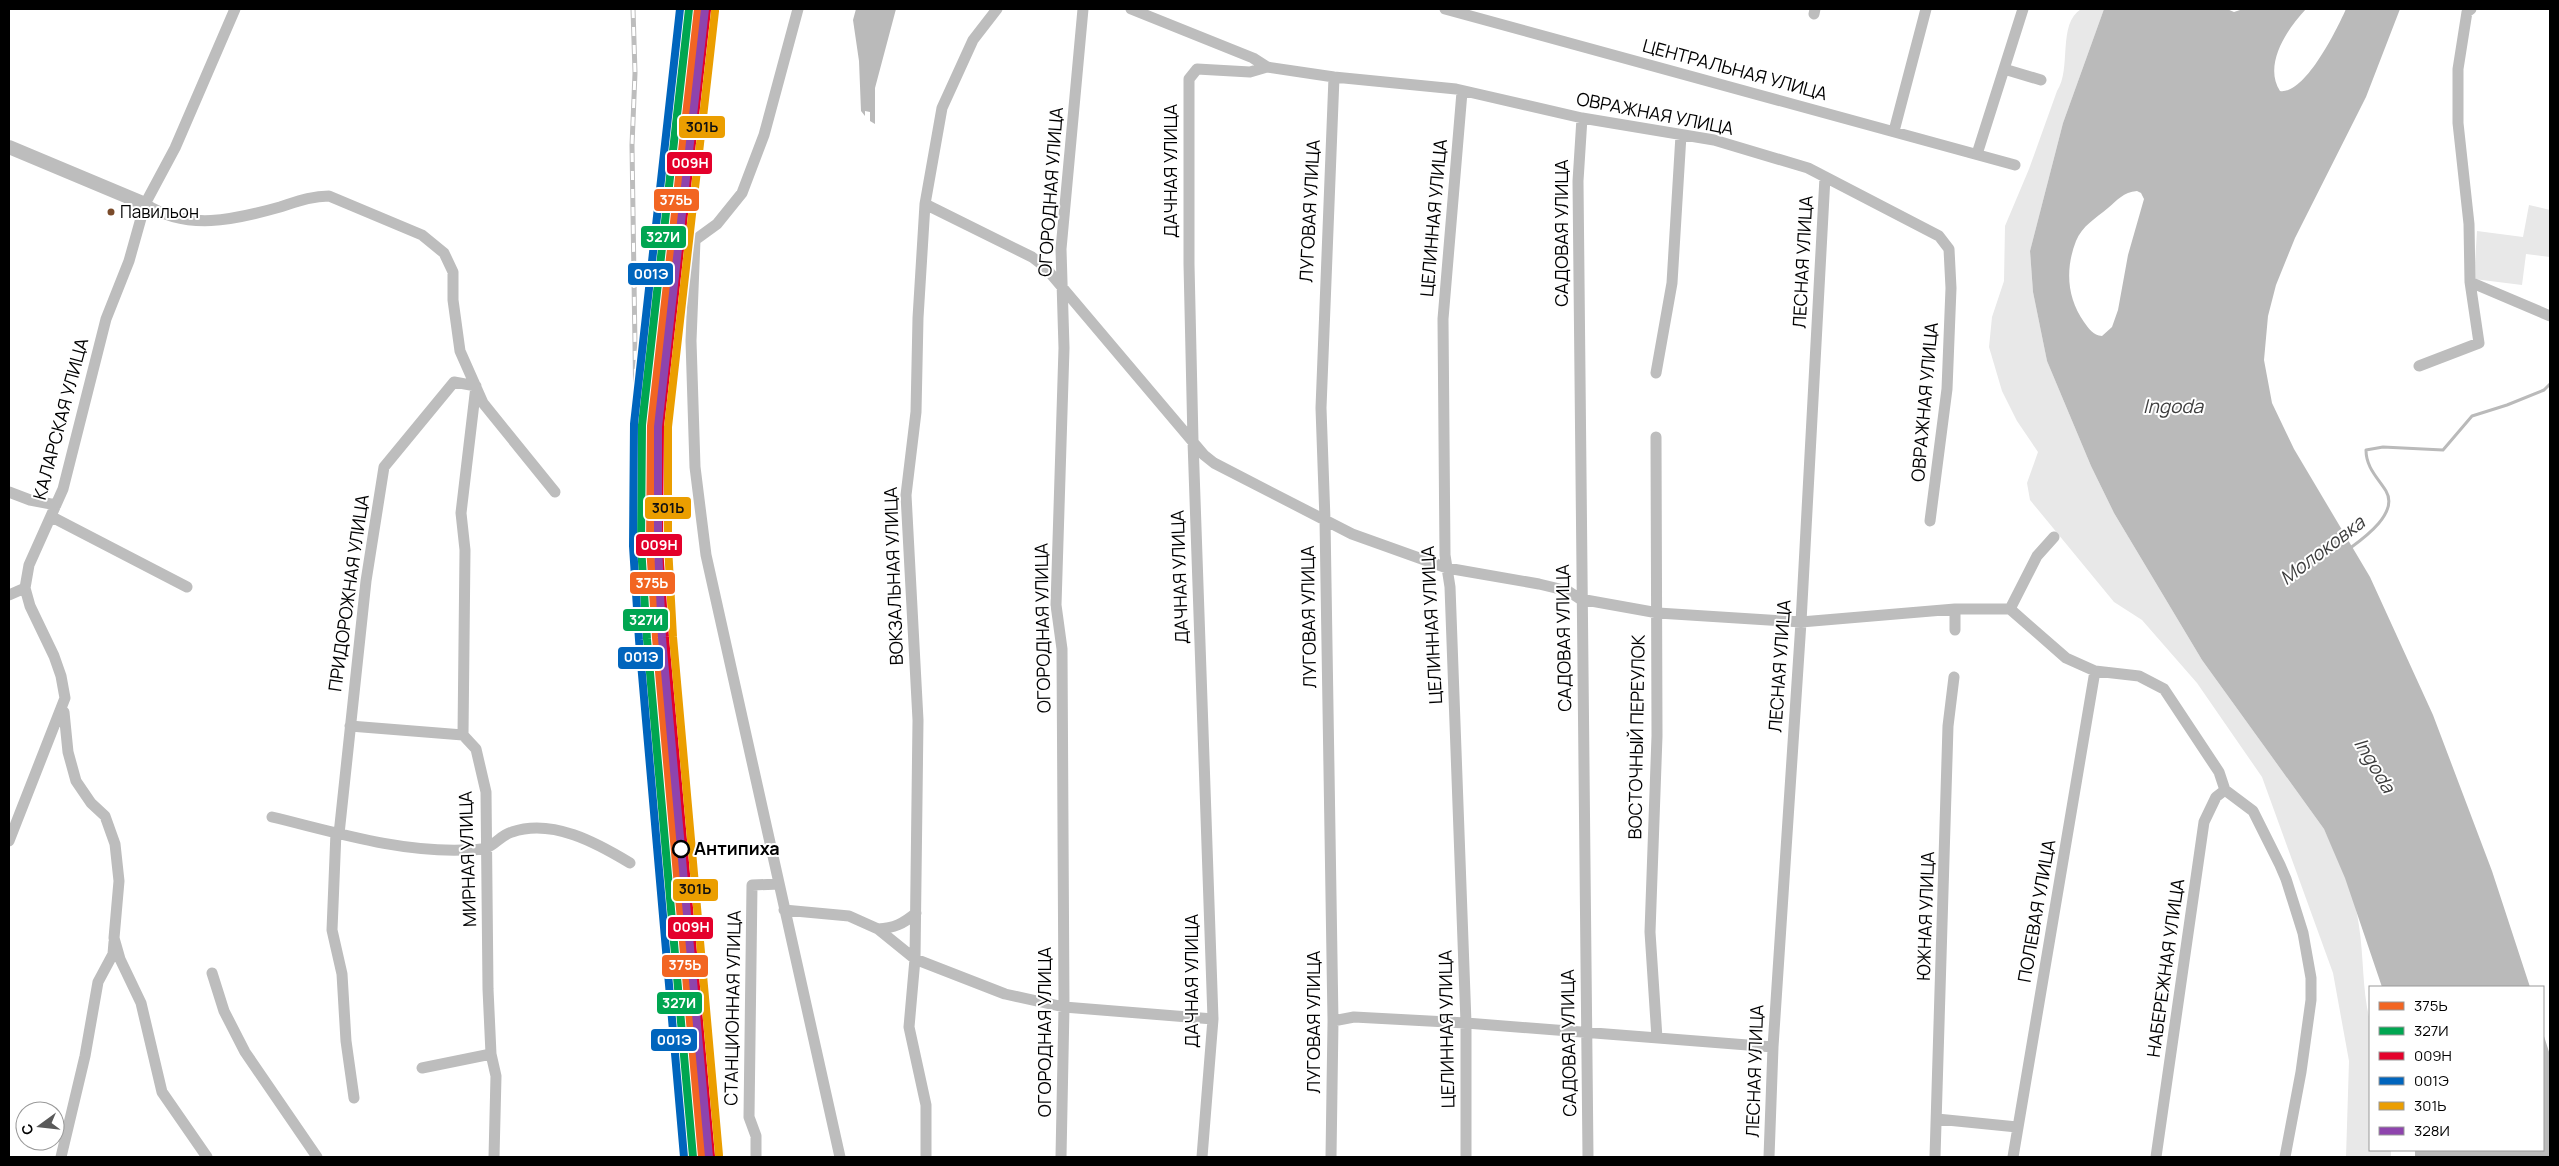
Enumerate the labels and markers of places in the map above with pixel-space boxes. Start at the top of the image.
place label: Павильон [120,200,199,223]
marker: Павильон [106,207,116,217]
place label: Антипиха [694,836,780,860]
marker: Антипиха [672,840,690,858]

